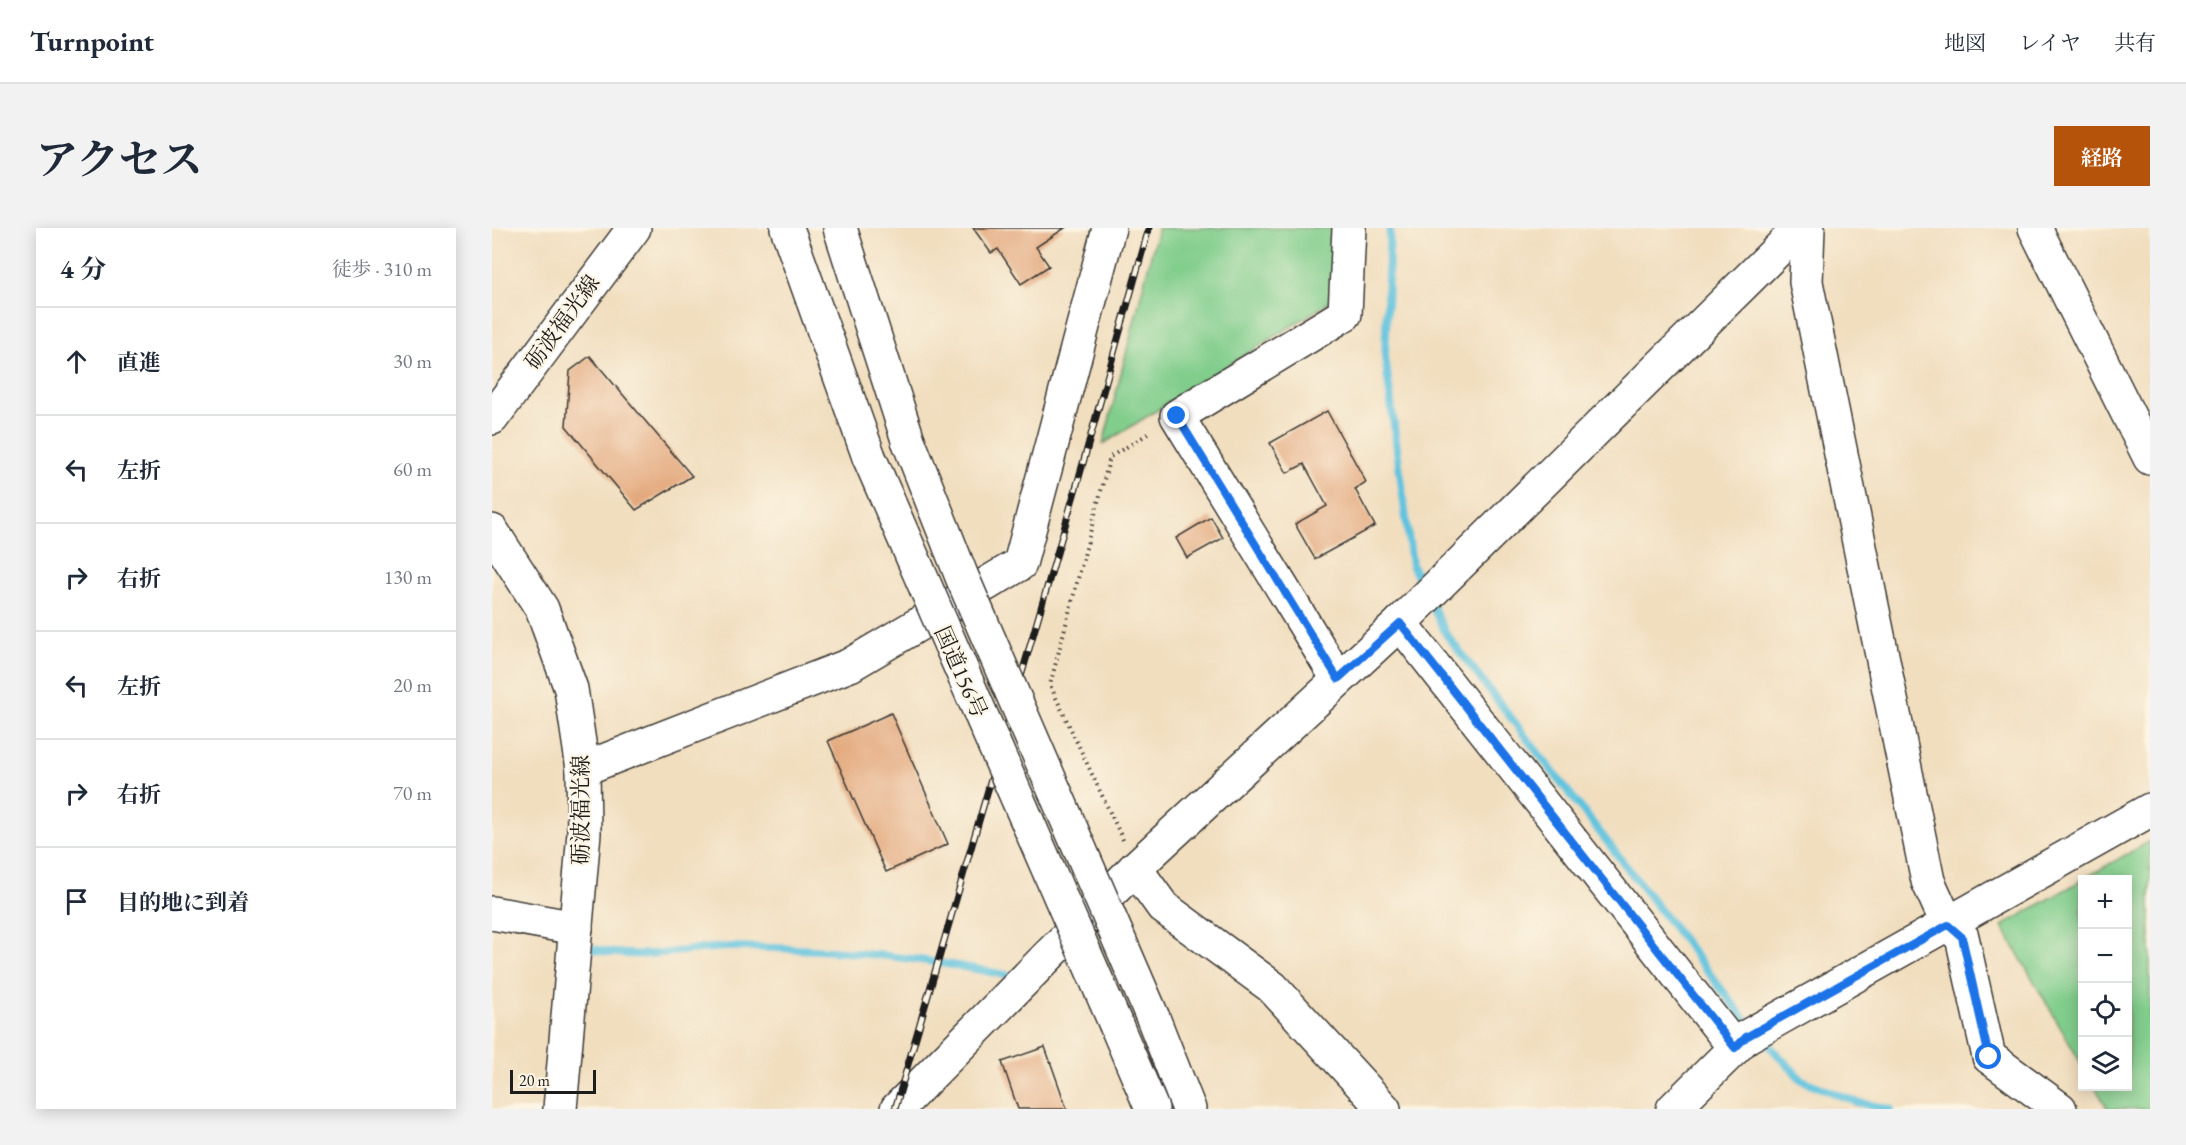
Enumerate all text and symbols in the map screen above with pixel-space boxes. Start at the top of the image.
text: Turnpoint [30,23,154,59]
text: 地図 [1944,29,1986,56]
text: レイヤ [2019,29,2081,56]
text: 共有 [2114,29,2156,56]
button: 経路 [2054,126,2150,186]
text: アクセス [36,132,203,187]
text: 4 分 [60,252,106,286]
text: 徒歩 · 310 m [332,256,432,282]
street label: 砺波福光線 [518,269,606,375]
icon: ahead [60,345,93,378]
text: 直進 [117,348,161,377]
text: 30 m [393,348,432,374]
route end [1163,402,1189,428]
icon: left [60,453,93,486]
text: 左折 [117,456,161,485]
text: 60 m [393,456,432,482]
icon: right [60,561,93,594]
text: 右折 [117,564,161,593]
text: 130 m [384,564,432,590]
street label: 国道156号 [928,621,994,723]
icon: left [60,669,93,702]
text: 左折 [117,672,161,701]
text: 20 m [393,672,432,698]
street label: 砺波福光線 [566,755,595,865]
icon: right [60,777,93,810]
text: 右折 [117,780,161,809]
text: 70 m [393,780,432,806]
map controls [2078,875,2132,1091]
button: + [2078,875,2132,929]
icon: arrive [60,885,93,918]
text: 目的地に到着 [117,888,249,917]
button: − [2078,929,2132,983]
button: locate [2078,983,2132,1037]
button: layers [2078,1037,2132,1091]
route start [1975,1043,2001,1069]
scale bar [510,1067,596,1094]
text: 20 m [519,1070,550,1091]

